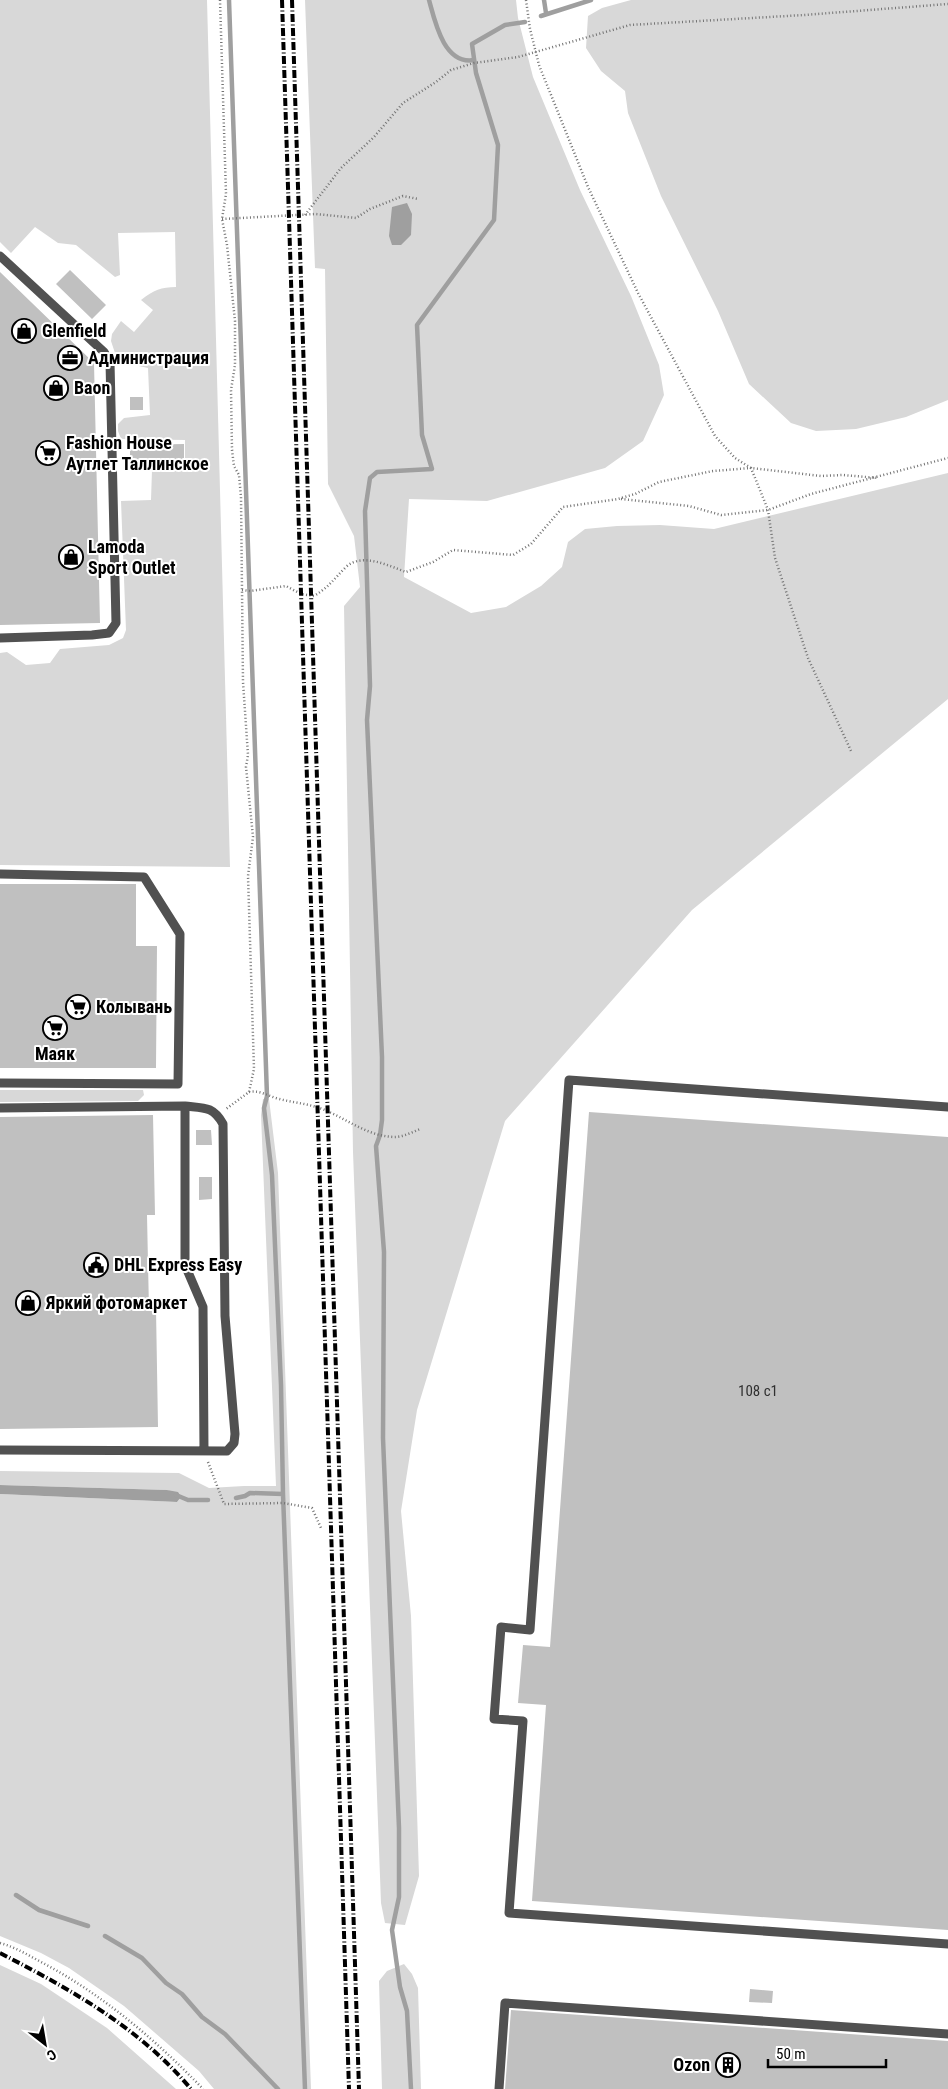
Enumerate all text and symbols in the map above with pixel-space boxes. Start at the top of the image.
shop icon: Glenfield [11,318,37,344]
place label: Glenfield [42,320,106,341]
office icon: Администрация [57,345,83,371]
place label: Администрация [88,347,209,368]
shop icon: Baon [43,375,69,401]
place label: Baon [74,377,110,398]
place label: Fashion House Аутлет Таллинское [66,432,209,474]
supermarket icon: Fashion House Аутлет Таллинское [35,440,61,466]
place label: Lamoda Sport Outlet [88,536,176,578]
shop icon: Lamoda Sport Outlet [58,544,84,570]
supermarket icon: Колывань [65,994,91,1020]
place label: Колывань [96,996,172,1017]
supermarket icon: Маяк [42,1015,68,1041]
place label: Маяк [35,1043,75,1064]
public building icon: DHL Express Easy [83,1252,109,1278]
place label: DHL Express Easy [114,1254,242,1275]
shop icon: Яркий фотомаркет [15,1290,41,1316]
place label: Яркий фотомаркет [45,1292,187,1313]
house number: 108 с1 [738,1382,778,1400]
north arrow [20,2019,70,2069]
scale bar [768,2036,886,2068]
text: 50 m [776,2045,806,2063]
text: С [44,2046,59,2064]
building icon: Ozon [715,2052,741,2078]
place label: Ozon [673,2054,710,2075]

